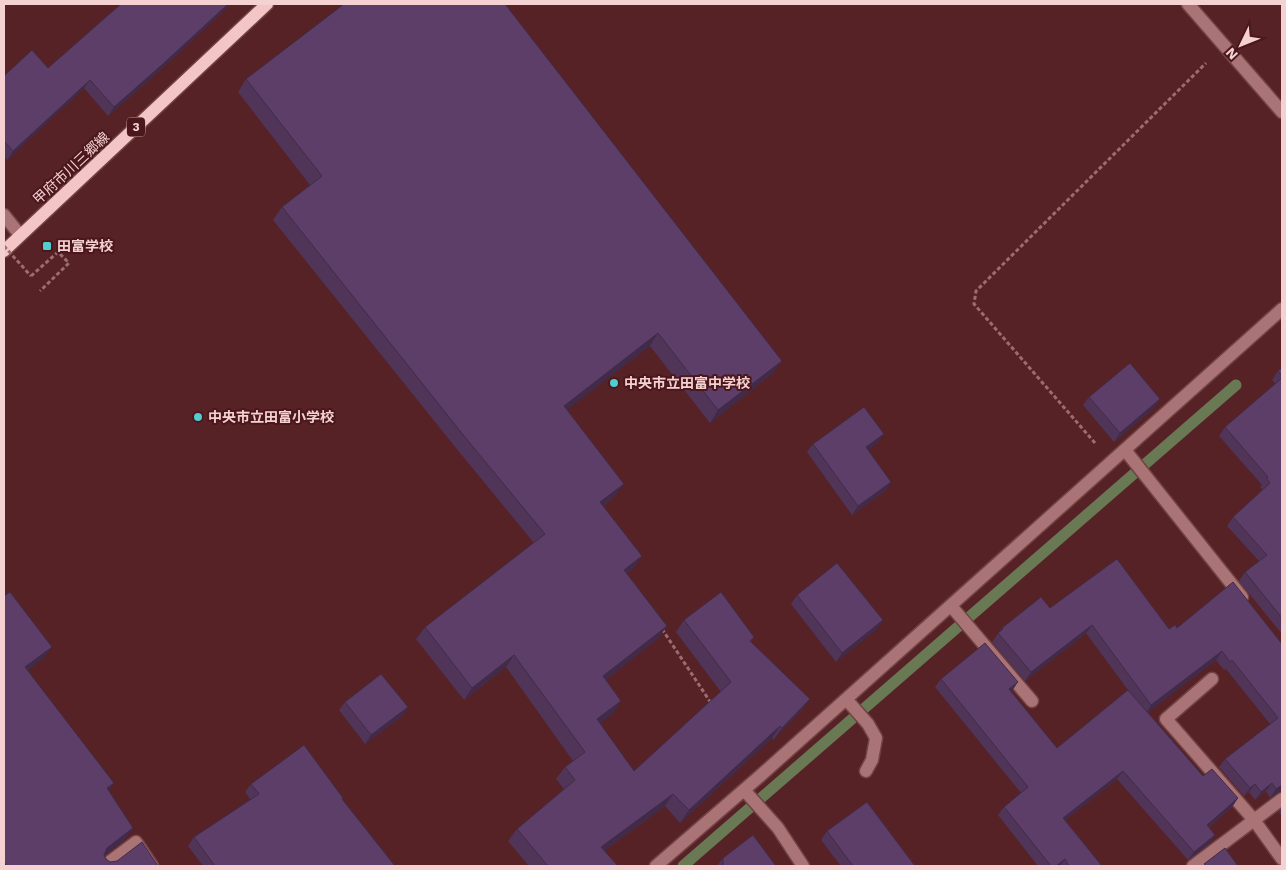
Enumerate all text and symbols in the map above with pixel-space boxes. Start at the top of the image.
north arrow [1216,20,1266,70]
text: N [1222,45,1241,63]
road number: 3 [127,118,145,136]
street label: 甲府市川三郷線 [30,129,112,207]
place label: 田富学校 [57,238,113,254]
marker: 田富学校 [41,240,53,252]
place label: 中央市立田富中学校 [624,375,750,391]
marker: 中央市立田富中学校 [608,377,620,389]
place label: 中央市立田富小学校 [208,409,334,425]
marker: 中央市立田富小学校 [192,411,204,423]

